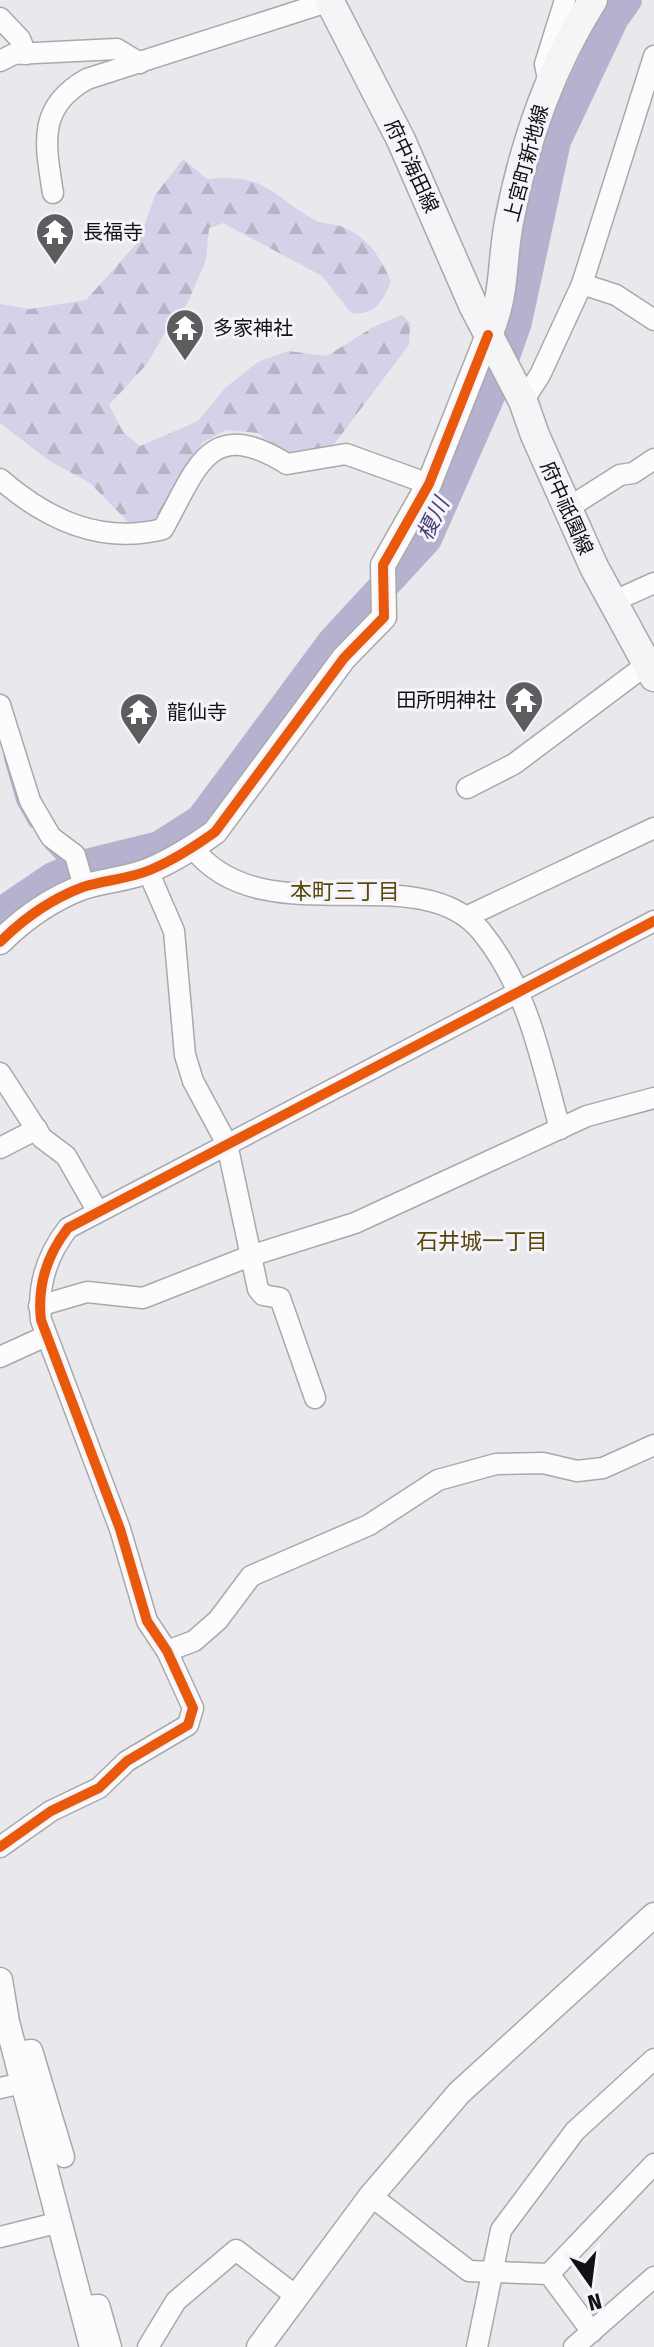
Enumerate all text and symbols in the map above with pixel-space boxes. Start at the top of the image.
street label: 上宮町新地線 [499,102,553,224]
street label: 府中海田線 [380,116,444,216]
temple icon: 長福寺 [34,211,76,266]
place label: 長福寺 [83,220,143,244]
temple icon: 多家神社 [164,307,206,362]
place label: 多家神社 [213,316,293,340]
street label: 府中祇園線 [536,457,598,559]
water label: 榎川 [411,492,456,545]
temple icon: 田所明神社 [503,679,545,734]
place label: 田所明神社 [396,688,496,712]
temple icon: 龍仙寺 [118,691,160,746]
place label: 龍仙寺 [167,700,227,724]
district label: 本町三丁目 [290,878,400,905]
district label: 石井城一丁目 [416,1228,548,1255]
north arrow [550,2243,630,2323]
text: N [585,2287,604,2317]

